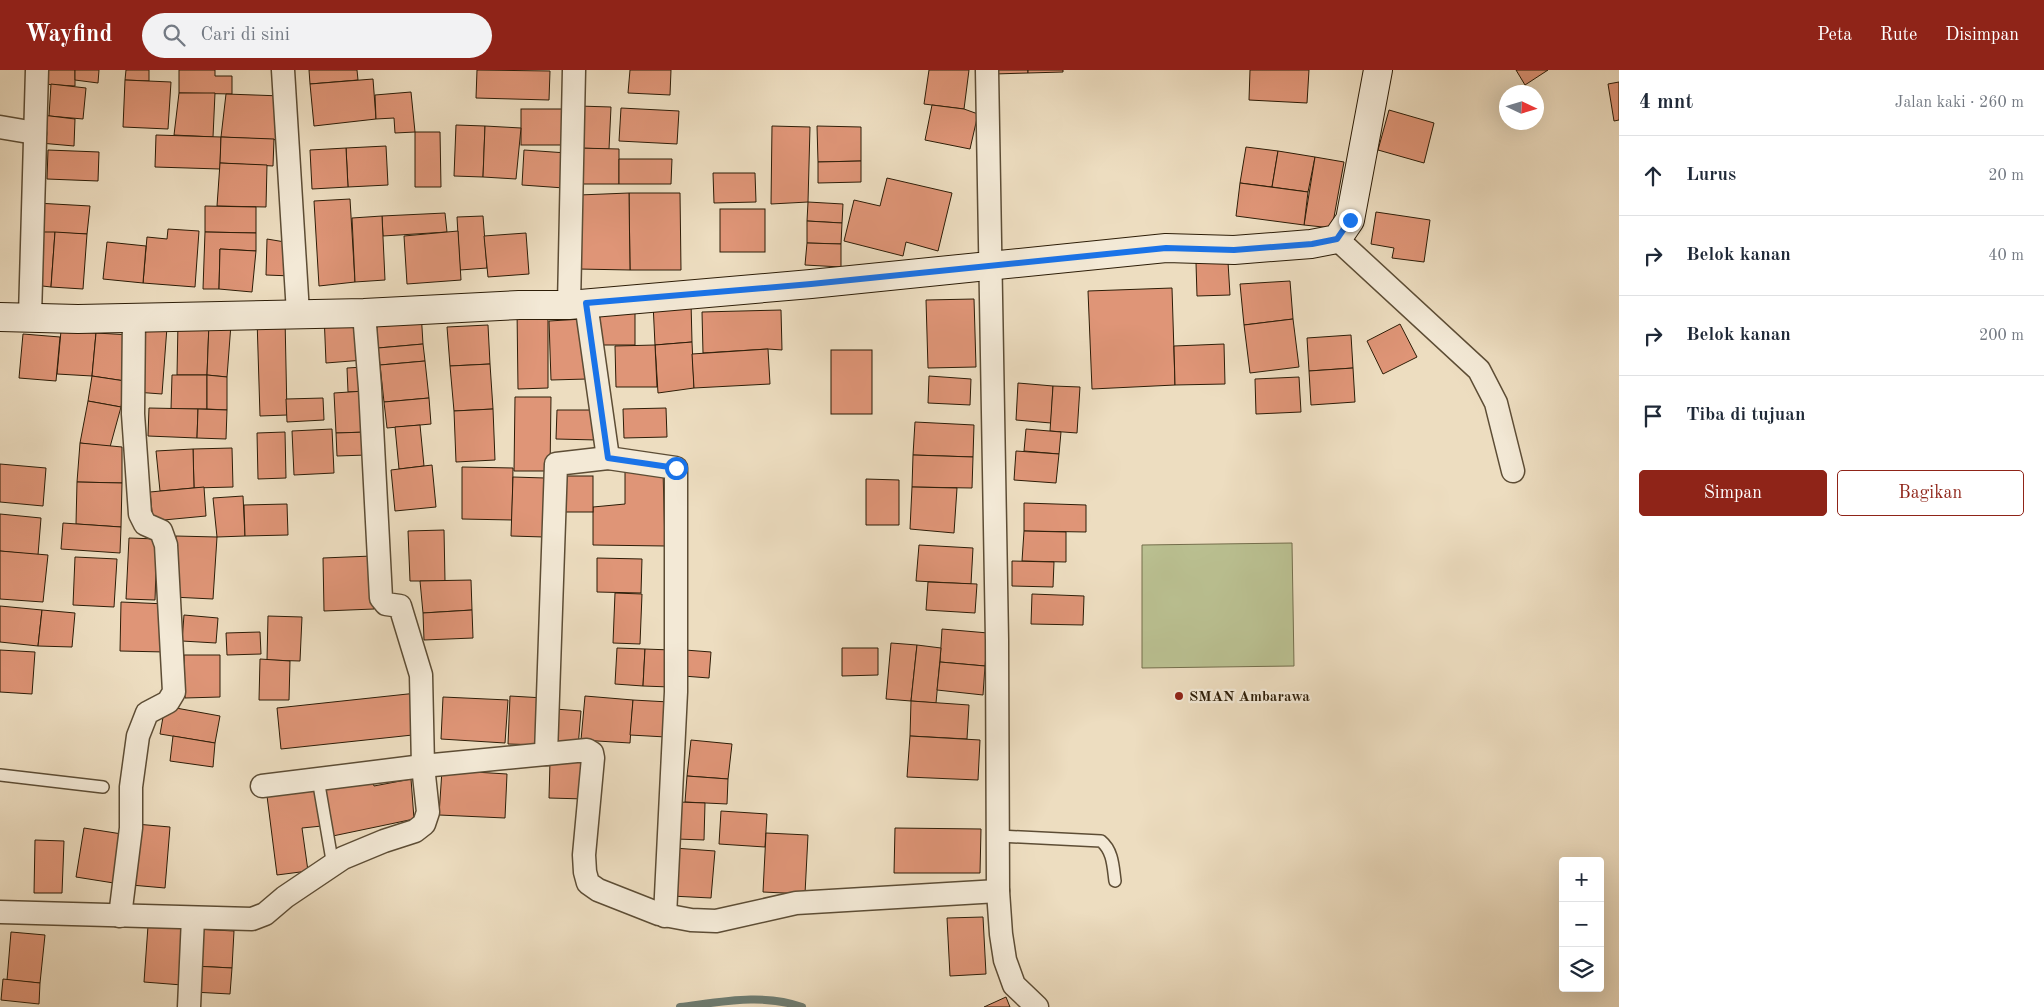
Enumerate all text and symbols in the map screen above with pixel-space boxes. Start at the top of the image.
search box [142,13,492,58]
icon: search [160,21,188,49]
text: Wayfind [25,23,112,47]
text: Cari di sini [200,26,290,45]
text: Peta [1817,26,1852,44]
text: Rute [1880,26,1917,44]
text: Disimpan [1945,26,2019,44]
north arrow [1499,85,1544,130]
text: 4 mnt [1639,92,1693,113]
text: Jalan kaki · 260 m [1895,95,2024,111]
icon: ahead [1639,162,1667,190]
text: Lurus [1686,166,1736,185]
text: 20 m [1988,168,2024,184]
route end [1339,209,1362,232]
icon: right [1639,242,1667,270]
text: Belok kanan [1686,246,1791,265]
text: 40 m [1988,248,2024,264]
icon: right [1639,322,1667,350]
text: Belok kanan [1686,326,1791,345]
text: 200 m [1979,328,2024,344]
icon: arrive [1639,402,1667,430]
text: Tiba di tujuan [1686,406,1806,425]
route start [665,457,688,480]
button: Simpan [1639,470,1827,516]
button: Bagikan [1837,470,2024,516]
marker: SMAN Ambarawa [1173,690,1185,702]
place label: SMAN Ambarawa [1189,690,1310,705]
map controls [1559,857,1604,992]
button: + [1559,857,1604,902]
button: − [1559,902,1604,947]
button: layers [1559,947,1604,992]

